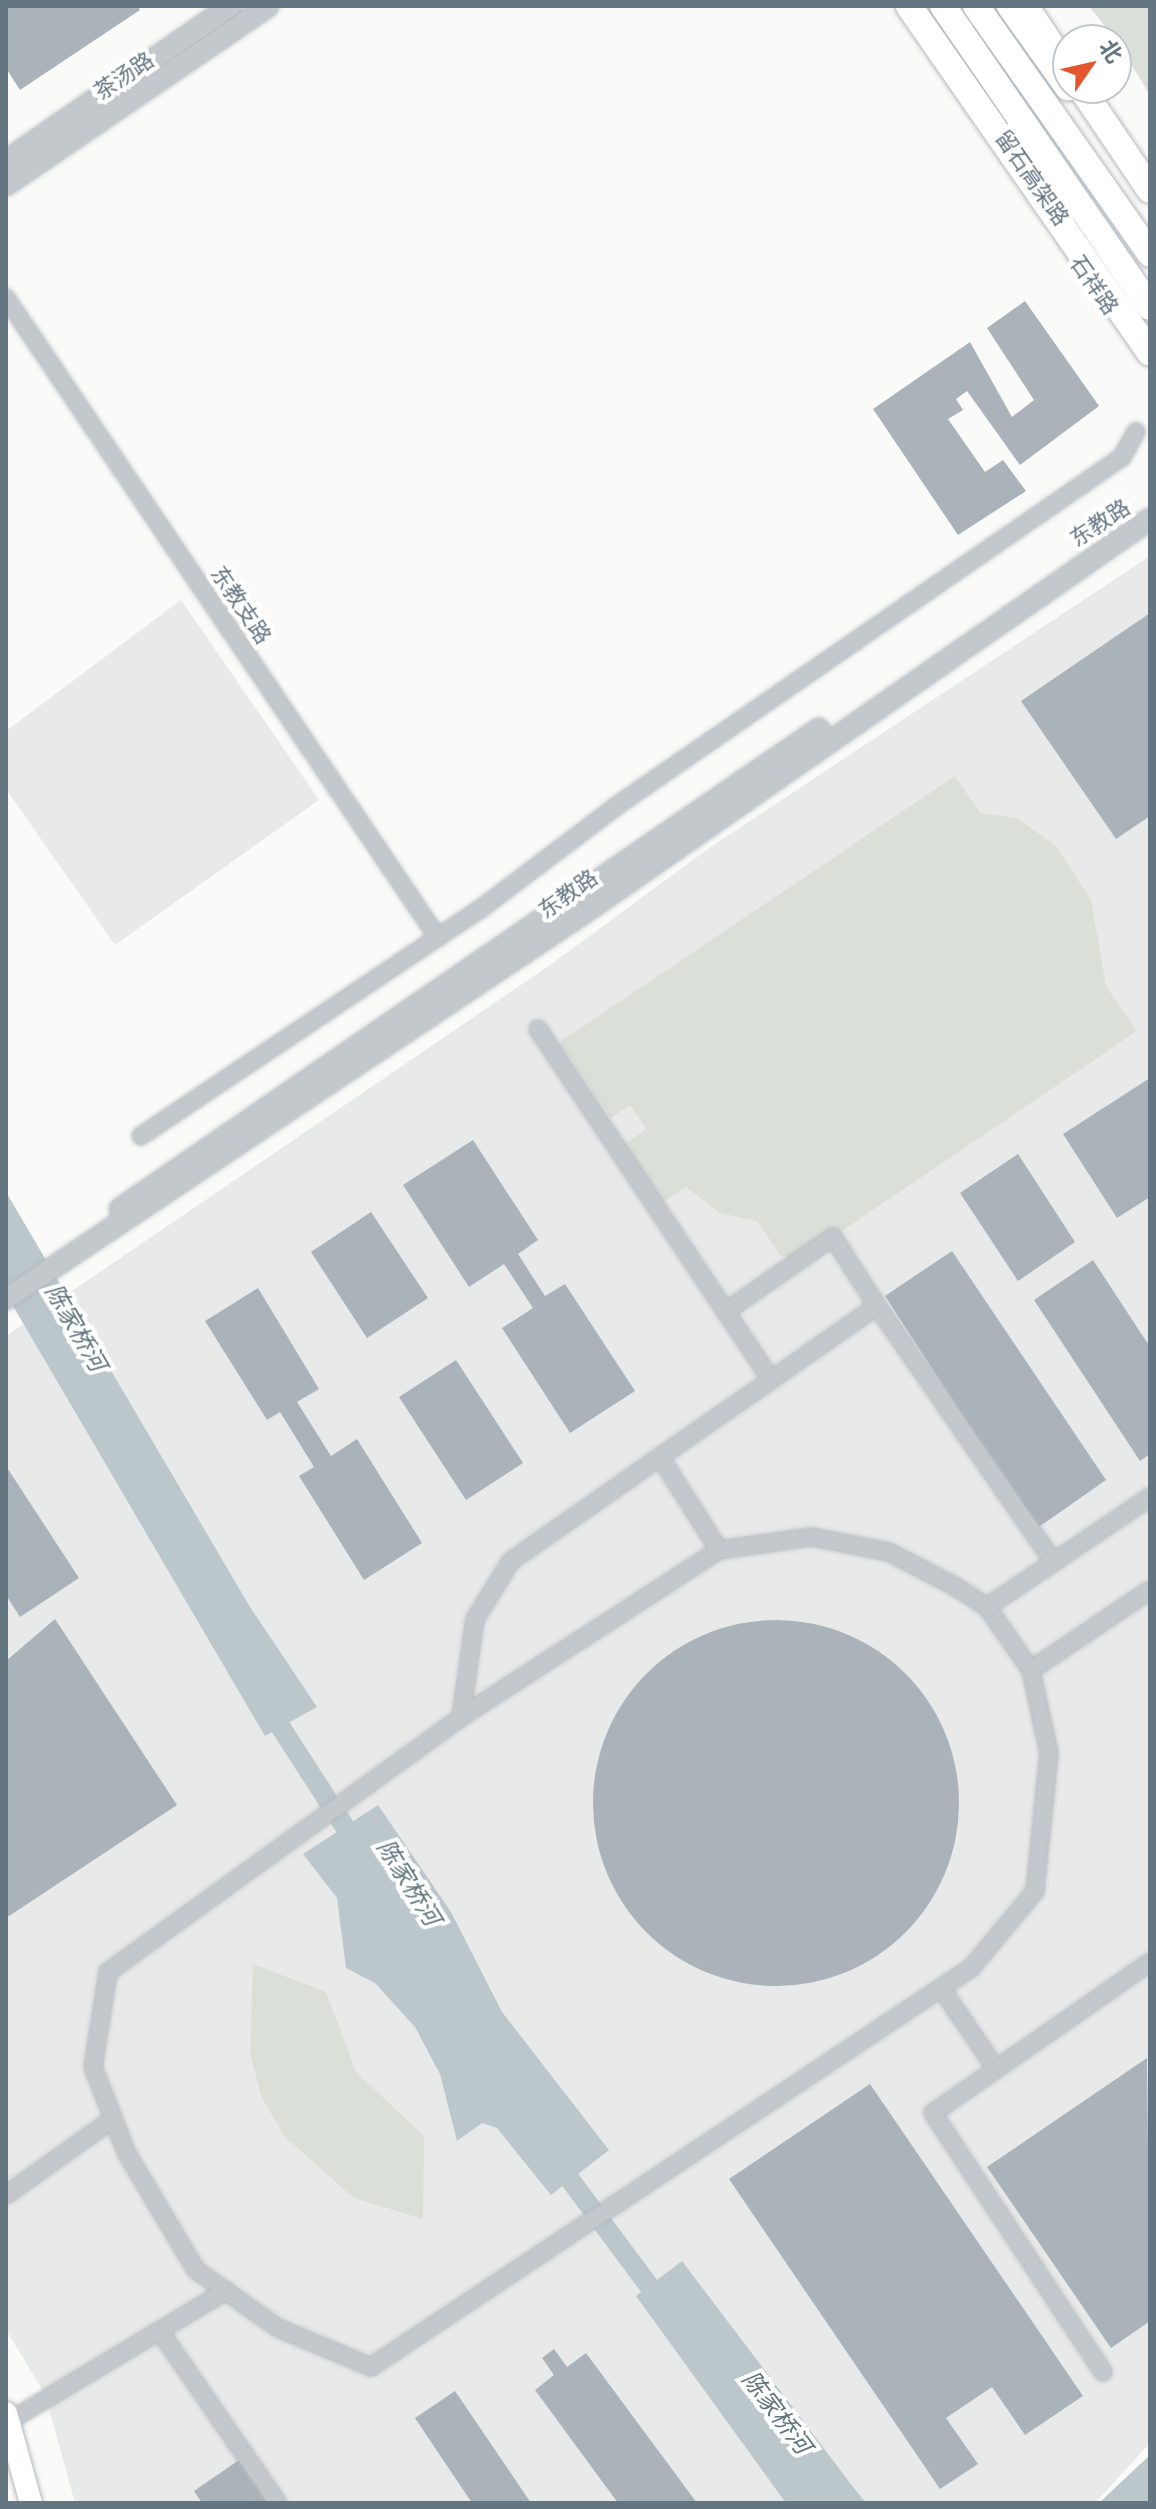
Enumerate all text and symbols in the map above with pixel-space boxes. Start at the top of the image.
north arrow [1052,24,1132,104]
text: 北 [1094,35,1127,68]
street label: 茶汤路 [89,47,159,105]
street label: 留石高架路 [990,125,1074,231]
street label: 石祥路 [1064,250,1124,320]
street label: 东教路 [1065,494,1135,552]
street label: 东教支路 [205,561,277,649]
street label: 东教路 [533,864,603,924]
water label: 陈家桥河 [39,1279,111,1377]
water label: 陈家桥河 [370,1835,446,1931]
water label: 陈家桥河 [736,2366,816,2460]

